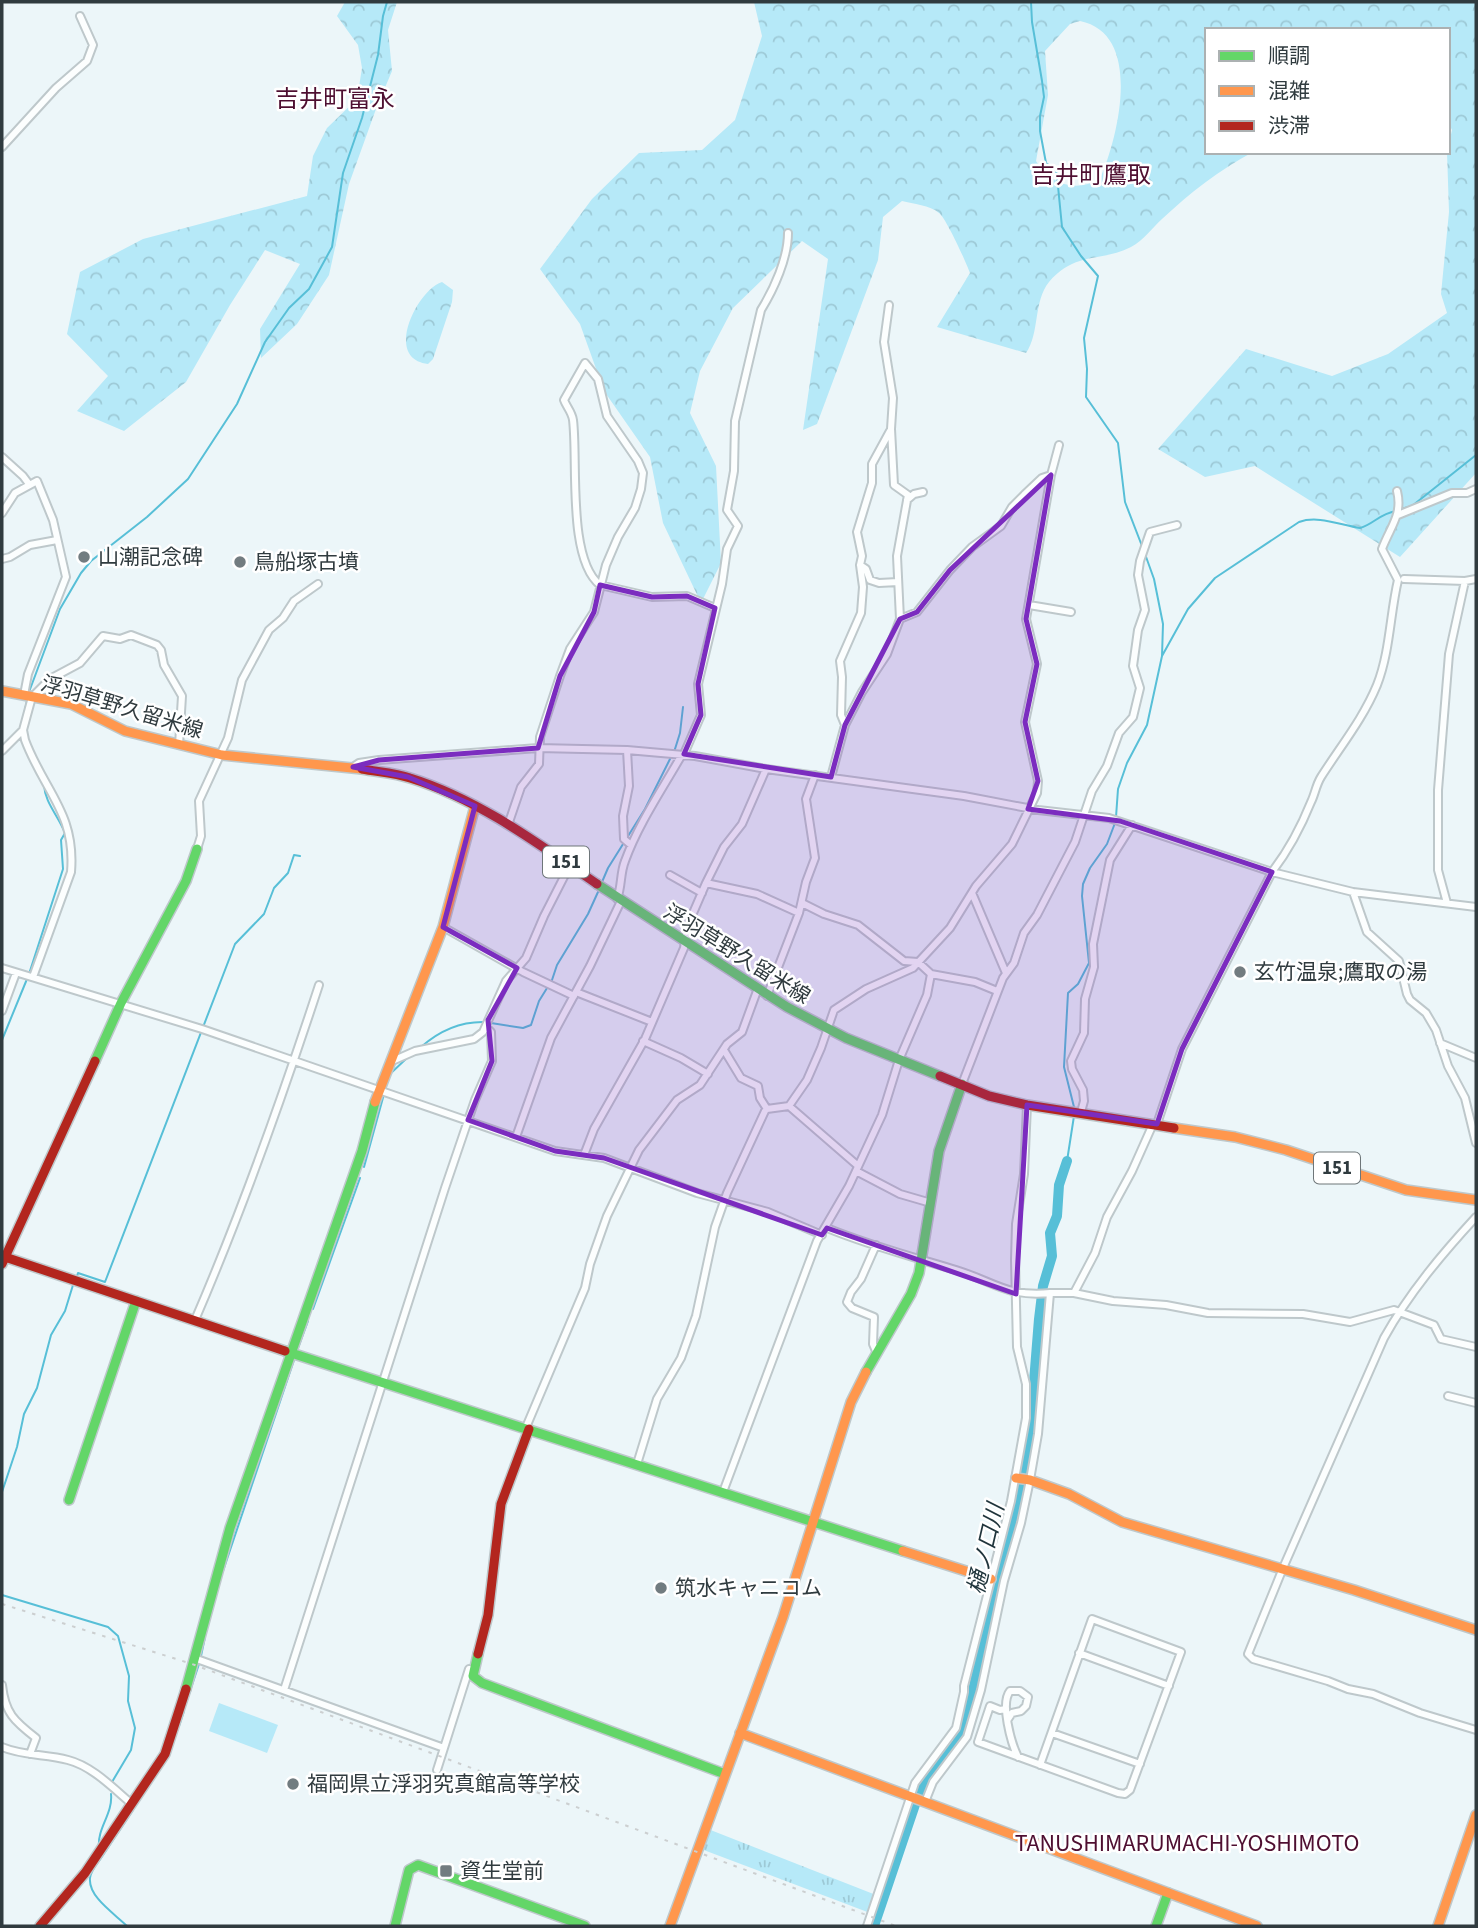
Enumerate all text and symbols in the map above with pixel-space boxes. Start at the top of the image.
legend [1205,28,1450,154]
text: 順調 [1268,41,1310,71]
text: 混雑 [1268,76,1310,106]
district label: 吉井町富永 [275,82,395,117]
text: 渋滞 [1268,111,1310,141]
district label: 吉井町鷹取 [1031,158,1151,193]
place label: 山潮記念碑 [98,542,203,572]
place label: 鳥船塚古墳 [254,547,359,577]
marker: 山潮記念碑 [76,549,92,565]
marker: 鳥船塚古墳 [232,554,248,570]
street label: 浮羽草野久留米線 [37,668,207,746]
road number: 151 [543,846,589,877]
street label: 浮羽草野久留米線 [658,897,816,1011]
place label: 玄竹温泉;鷹取の湯 [1254,957,1427,987]
marker: 玄竹温泉;鷹取の湯 [1232,964,1248,980]
road number: 151 [1314,1152,1360,1184]
water label: 樋ノ口川 [960,1498,1013,1598]
place label: 筑水キャニコム [675,1573,822,1603]
marker: 筑水キャニコム [653,1580,669,1596]
place label: 福岡県立浮羽究真館高等学校 [307,1769,580,1799]
marker: 福岡県立浮羽究真館高等学校 [285,1776,301,1792]
district label: TANUSHIMARUMACHI-YOSHIMOTO [1015,1826,1359,1861]
place label: 資生堂前 [460,1856,544,1886]
marker: 資生堂前 [438,1863,454,1879]

